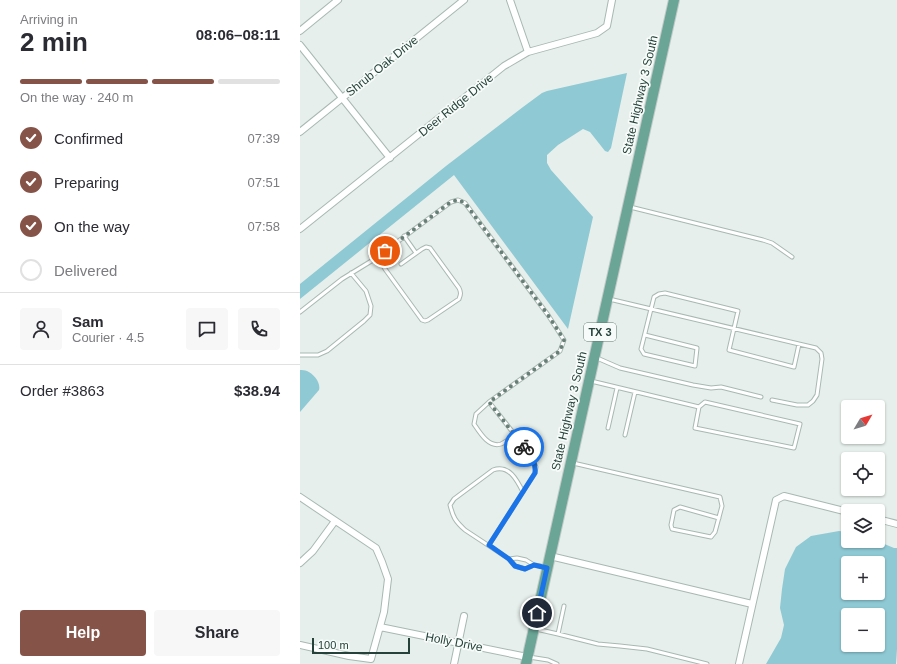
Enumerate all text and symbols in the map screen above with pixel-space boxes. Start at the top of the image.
text: Arriving in [20,12,78,27]
text: 08:06–08:11 [196,26,280,43]
text: 2 min [20,27,88,57]
street label: Shrub Oak Drive [343,32,421,99]
street label: State Highway 3 South [619,34,661,156]
street label: Deer Ridge Drive [416,70,496,139]
text: On the way · 240 m [20,90,133,105]
icon: check [20,127,42,149]
text: Confirmed [54,130,123,147]
text: 07:39 [247,131,280,146]
icon: check [20,171,42,193]
text: Preparing [54,174,119,191]
text: 07:51 [247,175,280,190]
icon: check [20,215,42,237]
text: On the way [54,218,130,235]
text: 07:58 [247,219,280,234]
pin [368,234,402,268]
icon: bag [374,240,396,262]
text: Delivered [54,262,117,279]
button: person [20,308,62,350]
button: chat [186,308,228,350]
button: phone [238,308,280,350]
text: Sam [72,313,104,330]
road number: TX 3 [584,323,616,341]
text: Courier · 4.5 [72,330,144,345]
street label: State Highway 3 South [548,350,590,472]
text: Order #3863 [20,382,104,399]
text: $38.94 [234,382,280,399]
north arrow [841,400,885,444]
map controls [841,400,885,652]
courier [504,427,544,467]
icon: bike [513,436,535,458]
button: locate [841,452,885,496]
button: layers [841,504,885,548]
button: + [841,556,885,600]
pin [520,596,554,630]
icon: home [526,602,548,624]
button: − [841,608,885,652]
button: Help [20,610,146,656]
button: Share [154,610,280,656]
street label: Holly Drive [424,630,484,654]
scale bar [312,636,410,655]
text: 100 m [318,639,349,651]

